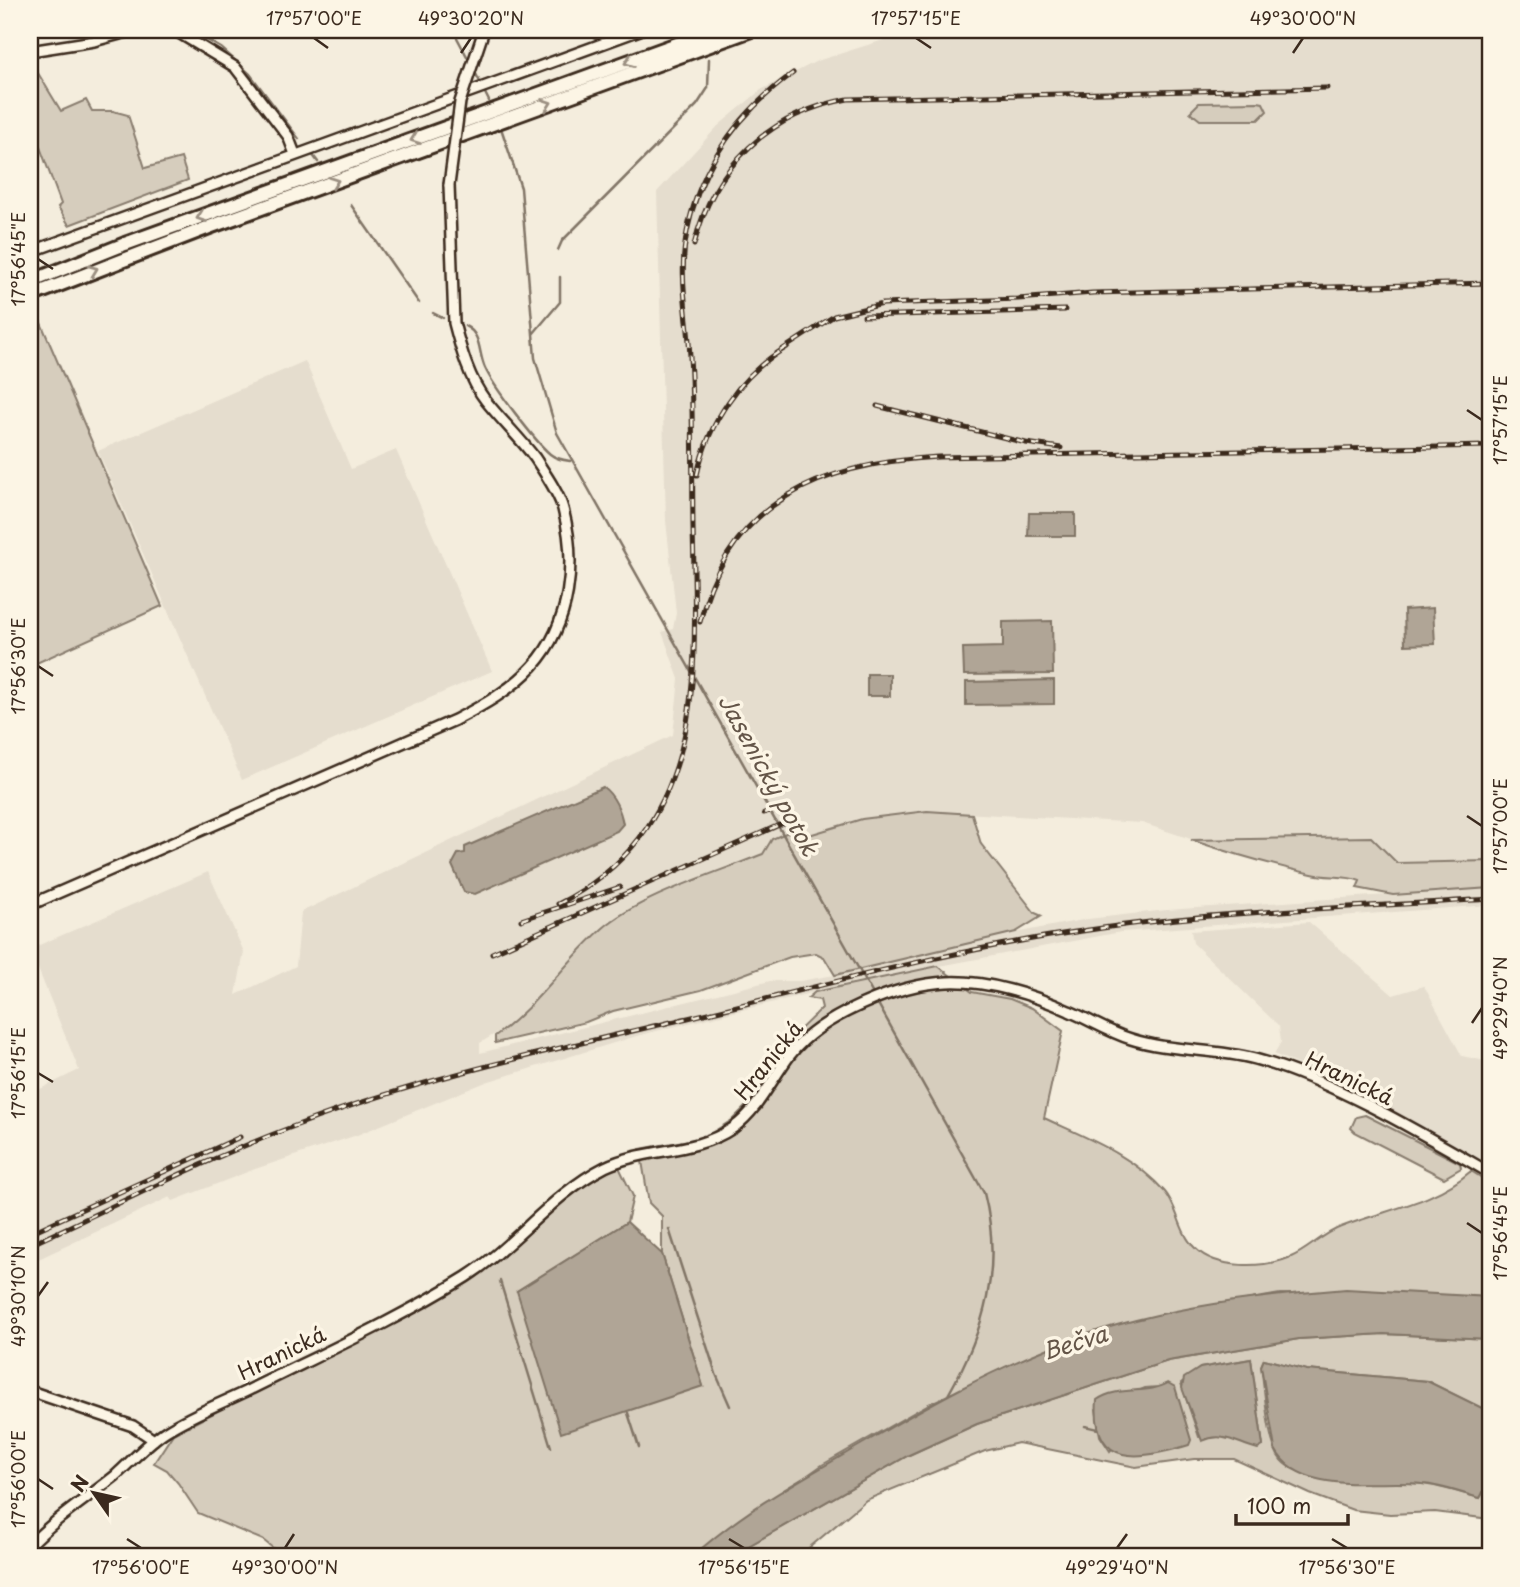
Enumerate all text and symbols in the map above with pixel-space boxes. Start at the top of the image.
text: 17°57'00"E [266,4,362,31]
text: 49°30'20"N [418,4,524,31]
text: 17°57'15"E [871,4,961,31]
text: 49°30'00"N [1250,4,1356,31]
one-way arrow [623,53,635,67]
one-way arrow [541,99,553,113]
one-way arrow [410,131,422,145]
one-way arrow [327,176,339,190]
one-way arrow [196,209,208,223]
text: 17°56'45"E [4,212,31,306]
one-way arrow [86,265,98,279]
text: 17°57'15"E [1486,375,1513,465]
text: 17°56'30"E [4,617,31,715]
water label: Jasenický potok [710,687,829,862]
text: 17°57'00"E [1486,778,1513,874]
text: 49°29'40"N [1486,956,1513,1060]
street label: Hranická [725,1013,810,1107]
text: 17°56'15"E [4,1027,31,1119]
street label: Hranická [1300,1042,1399,1112]
text: 17°56'45"E [1486,1186,1513,1280]
text: 49°30'10"N [4,1245,31,1347]
water label: Bečva [1038,1315,1112,1368]
street label: Hranická [232,1317,331,1387]
text: 17°56'00"E [4,1430,31,1528]
north arrow [60,1458,130,1528]
text: N [63,1469,95,1497]
scale bar [1236,1482,1348,1526]
text: 100 m [1247,1489,1311,1521]
text: 17°56'00"E [92,1553,190,1580]
text: 49°30'00"N [232,1553,338,1580]
text: 17°56'15"E [698,1553,790,1580]
text: 49°29'40"N [1065,1553,1169,1580]
text: 17°56'30"E [1298,1553,1396,1580]

